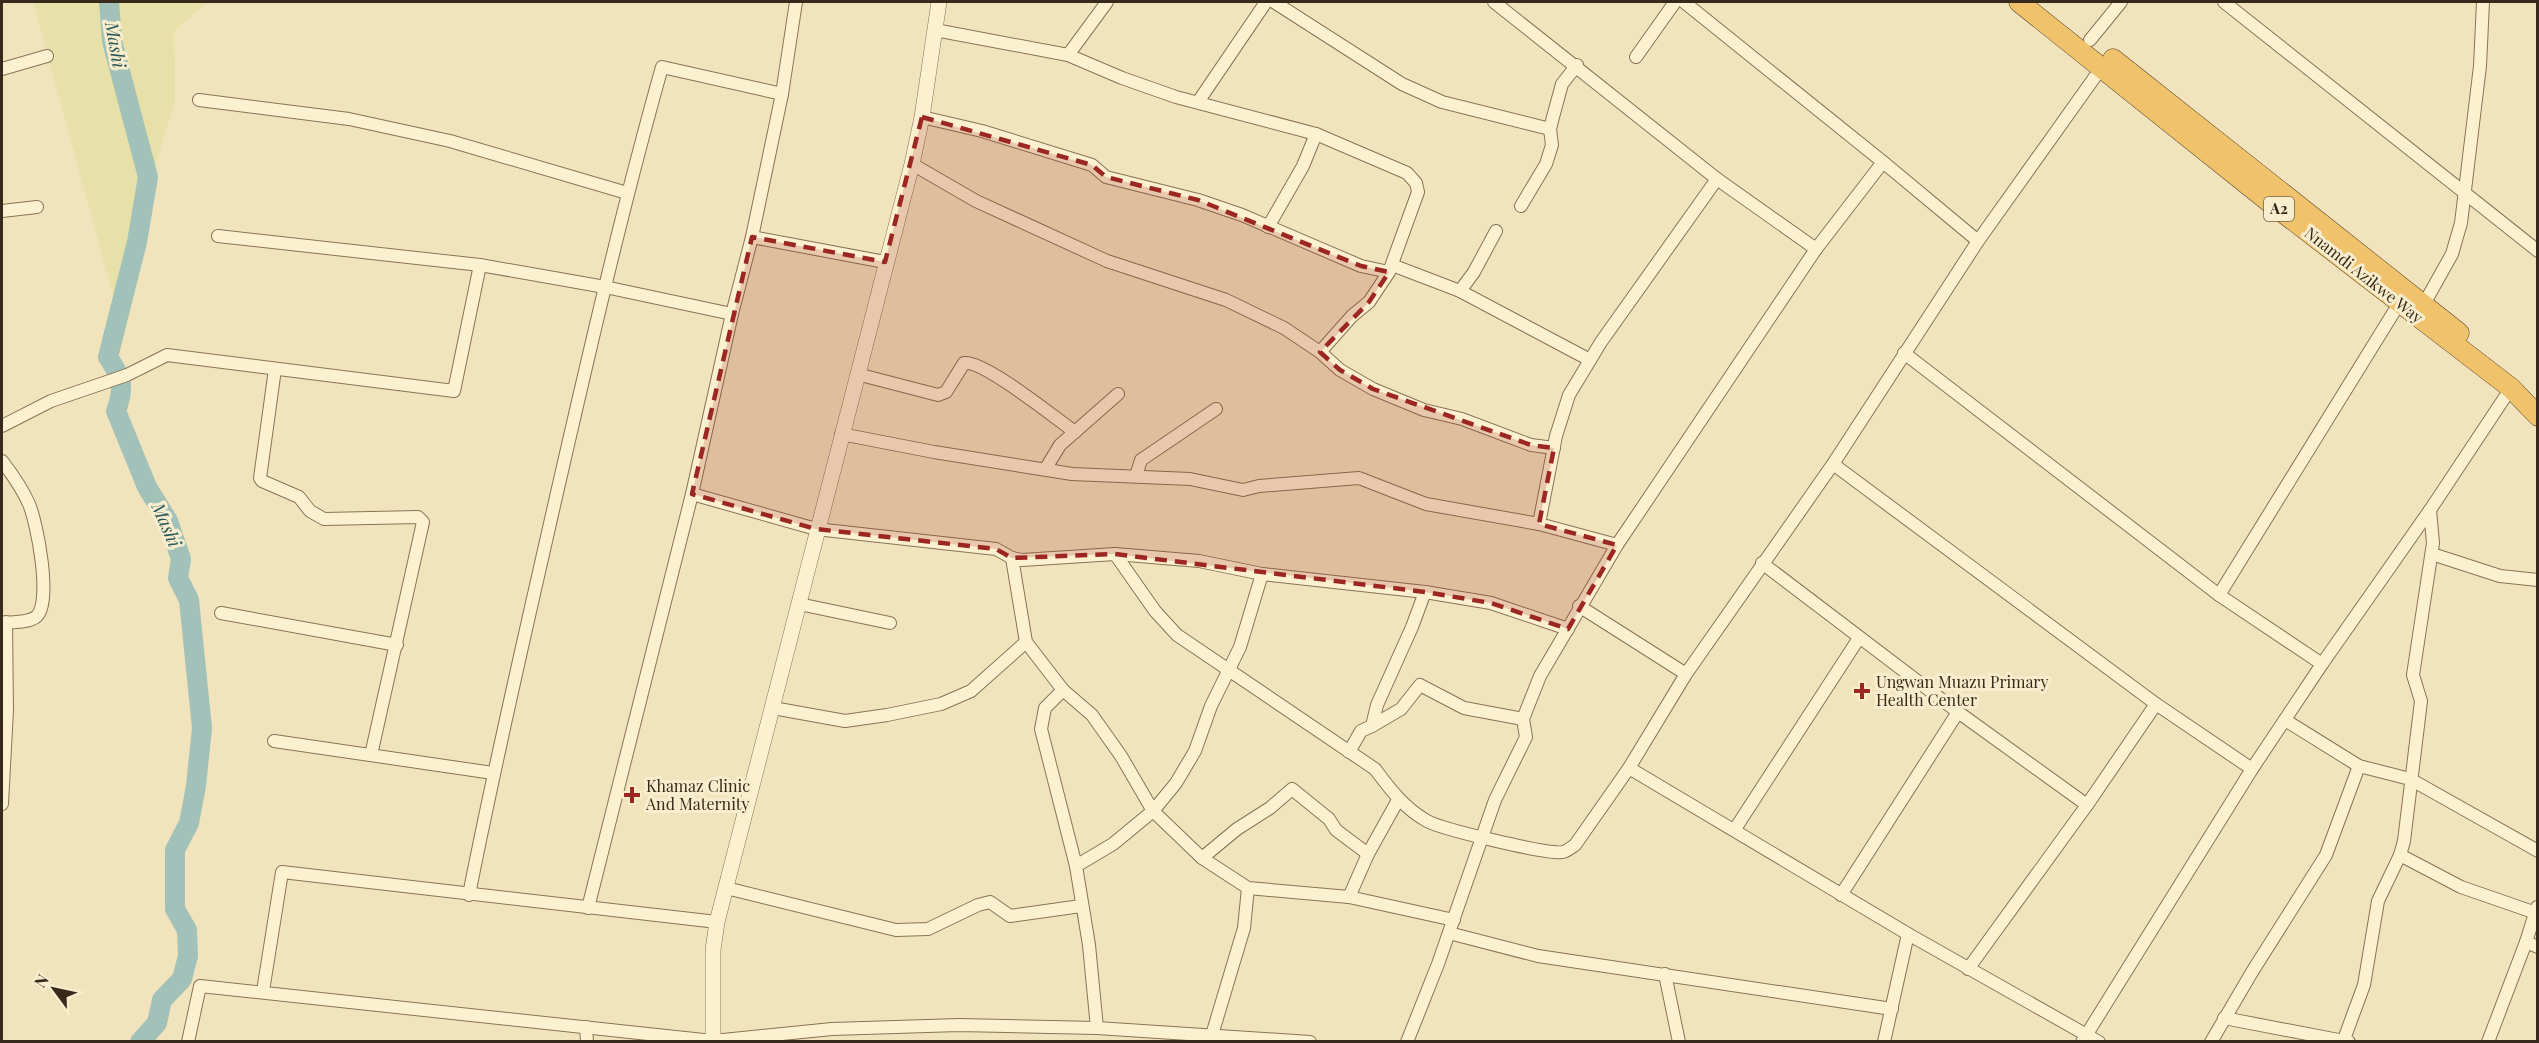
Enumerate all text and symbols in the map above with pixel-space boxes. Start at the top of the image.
water label: Mashi [100,19,132,70]
road number: A2 [2264,197,2294,221]
street label: Nnamdi Azikwe Way [2301,222,2428,327]
water label: Mashi [146,498,188,551]
place label: Ungwan Muazu Primary Health Center [1876,671,2049,710]
marker: Ungwan Muazu Primary Health Center [1853,682,1871,700]
place label: Khamaz Clinic And Maternity [645,775,750,814]
marker: Khamaz Clinic And Maternity [623,786,641,804]
north arrow [24,959,84,1019]
text: N [29,970,53,991]

